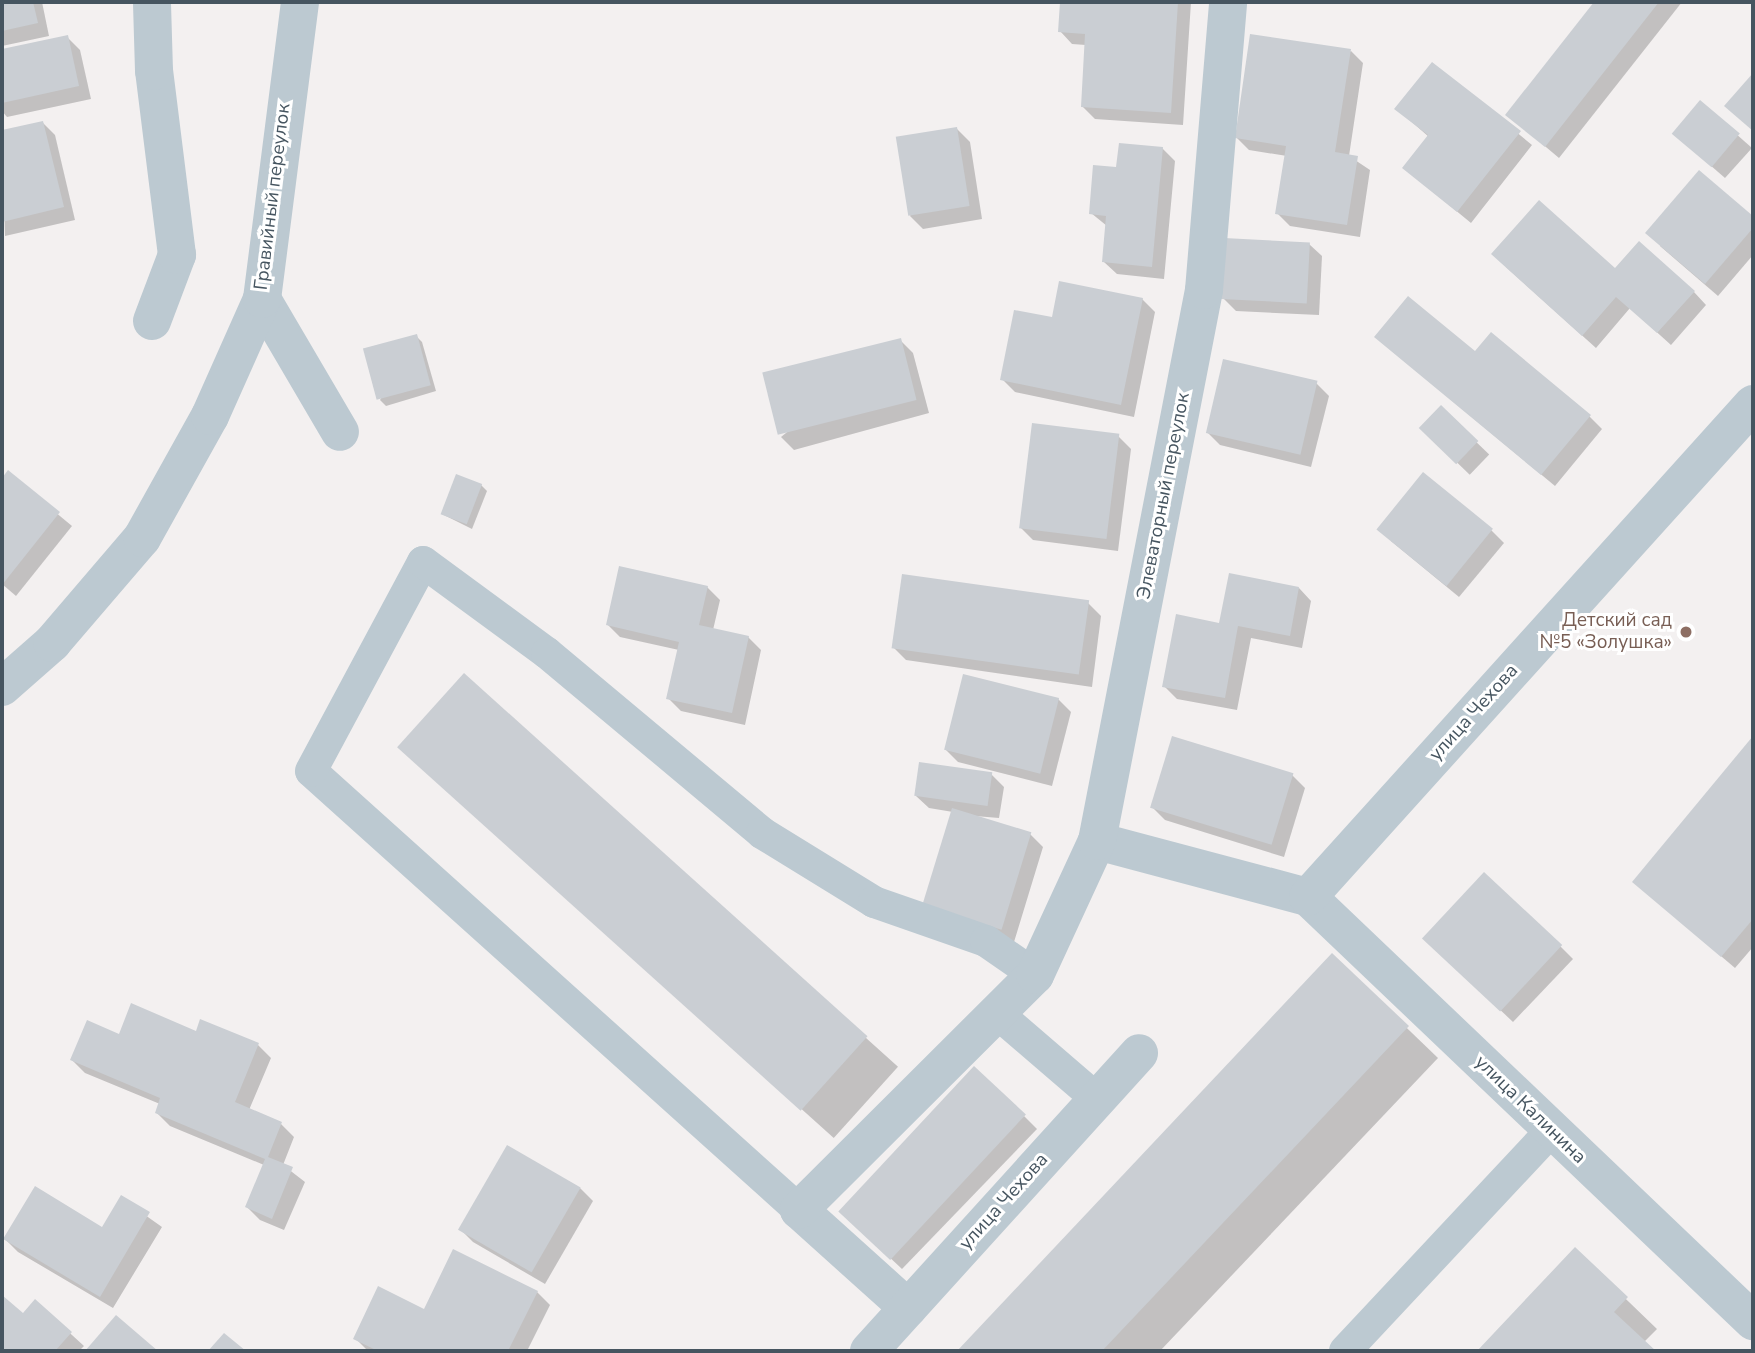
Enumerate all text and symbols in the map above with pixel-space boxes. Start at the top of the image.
street label: Гравийный переулок [250,102,296,292]
street label: Элеваторный переулок [1133,391,1195,601]
place label: Детский сад №5 «Золушка» [1539,610,1672,654]
marker: Детский сад №5 «Золушка» [1678,624,1694,640]
street label: улица Чехова [1425,660,1523,766]
street label: улица Калинина [1470,1051,1590,1169]
street label: улица Чехова [955,1149,1053,1255]

